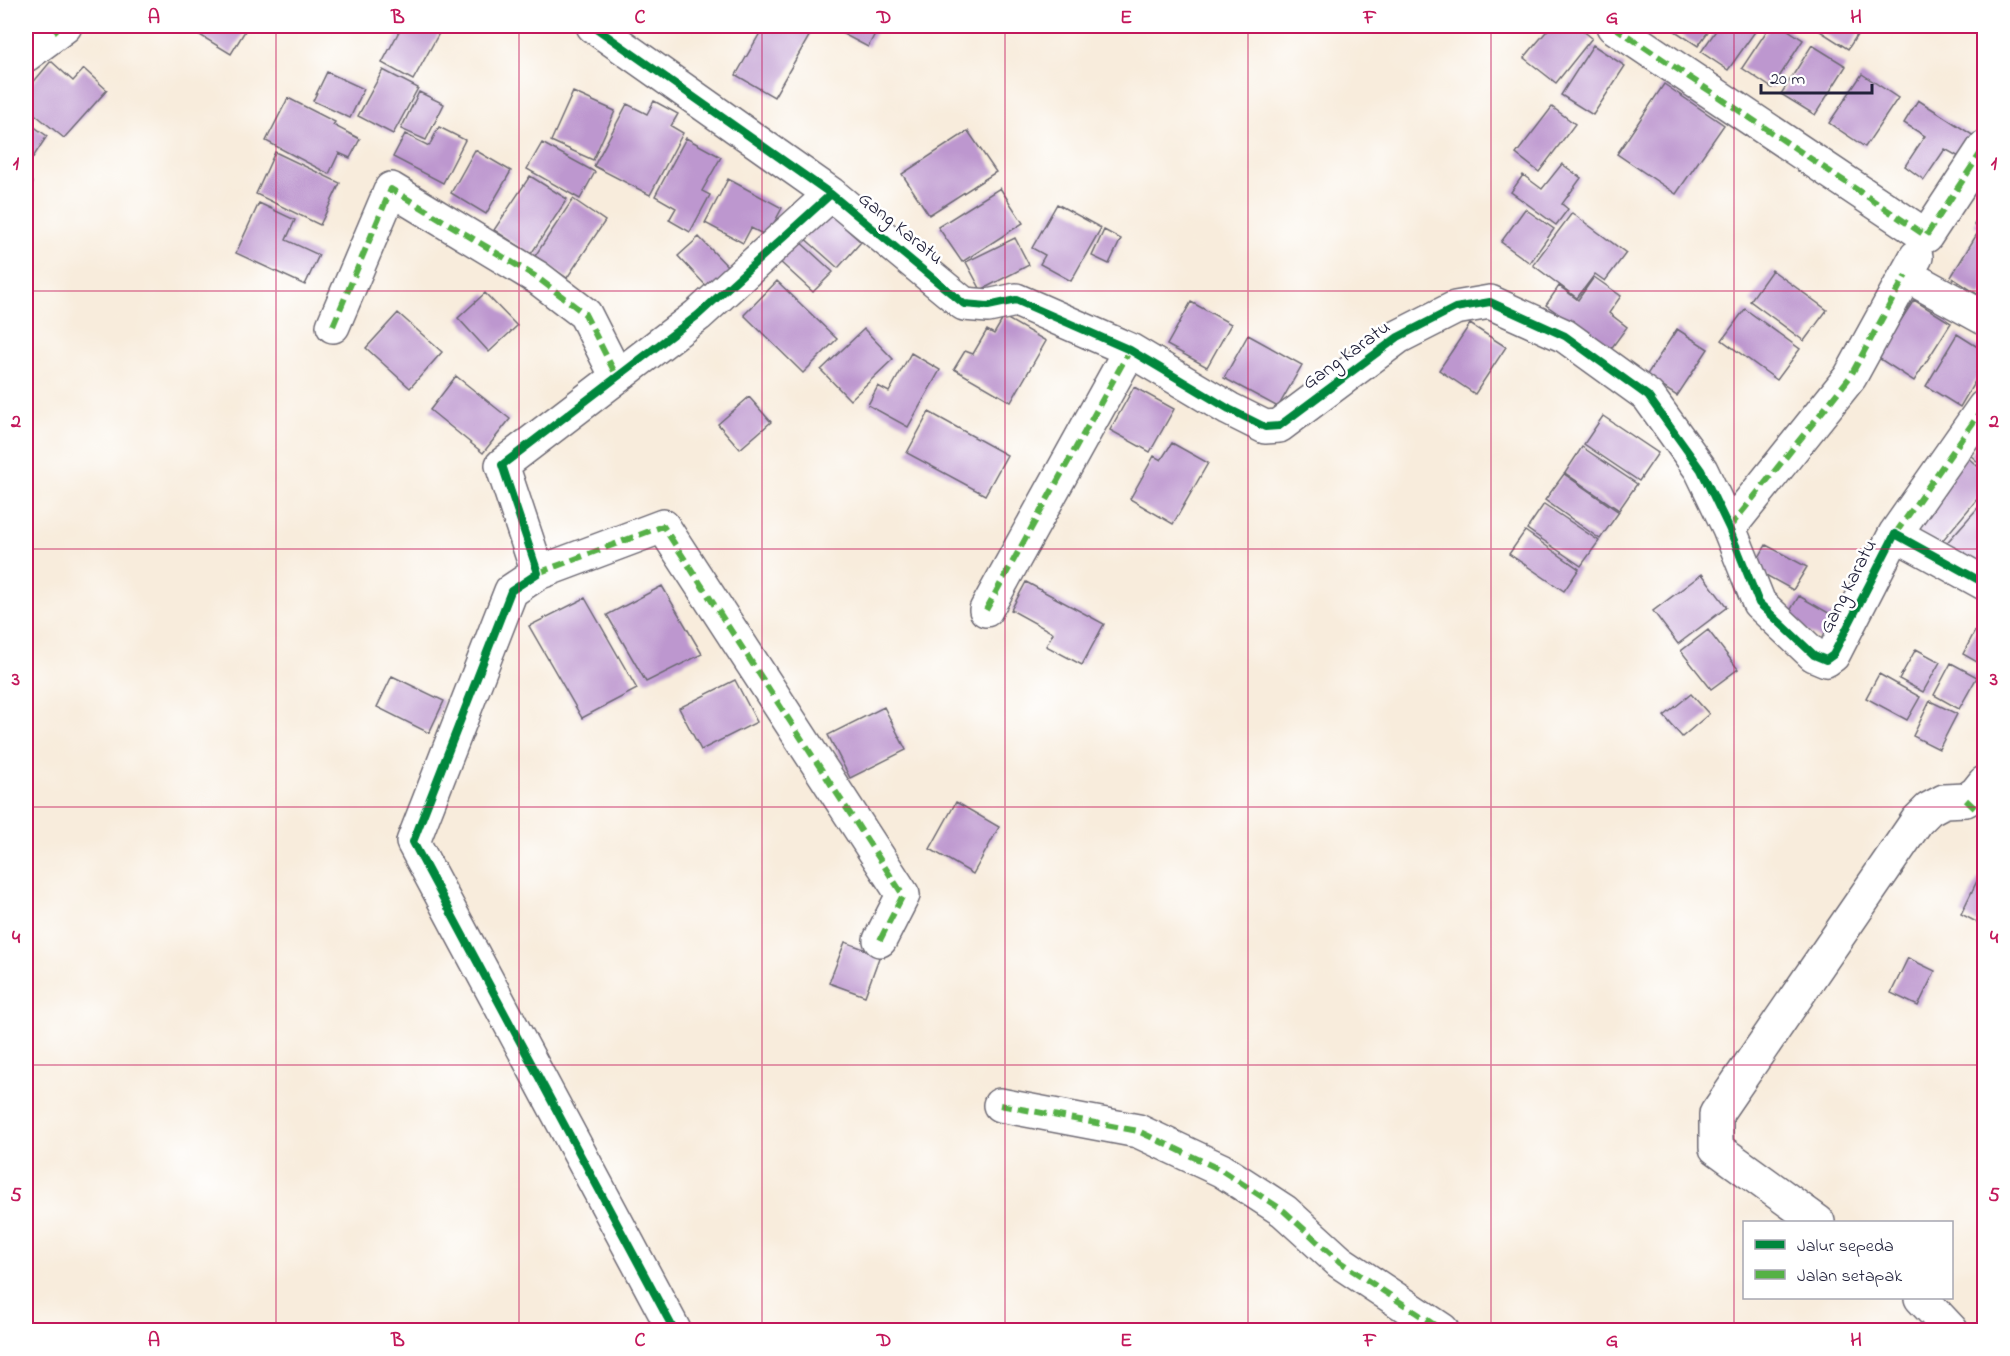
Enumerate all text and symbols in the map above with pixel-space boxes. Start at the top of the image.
text: A [148,4,160,33]
text: B [390,4,405,33]
text: C [635,4,646,33]
text: D [876,4,891,33]
text: E [1120,4,1132,33]
text: F [1363,4,1377,33]
text: G [1606,4,1619,33]
text: H [1850,4,1862,33]
scale bar [1761,57,1872,95]
text: 20 m [1770,67,1805,93]
text: 1 [13,150,20,179]
text: 1 [1991,150,1998,179]
street label: Gang Karatu [850,185,949,273]
street label: Gang Karatu [1297,314,1398,399]
text: 2 [10,408,21,437]
text: 2 [1988,408,1999,437]
street label: Gang Karatu [1813,535,1886,640]
text: 3 [11,666,20,695]
text: 3 [1989,666,1998,695]
text: 4 [12,924,21,953]
text: 4 [1990,924,1999,953]
text: 5 [10,1182,22,1211]
text: 5 [1988,1182,2000,1211]
legend [1743,1221,1953,1299]
text: Jalur sepeda [1797,1234,1894,1260]
text: Jalan setapak [1797,1264,1902,1290]
text: A [148,1327,160,1356]
text: B [390,1327,405,1356]
text: C [635,1327,646,1356]
text: D [876,1327,891,1356]
text: E [1120,1327,1132,1356]
text: F [1363,1327,1377,1356]
text: G [1606,1327,1619,1356]
text: H [1850,1327,1862,1356]

